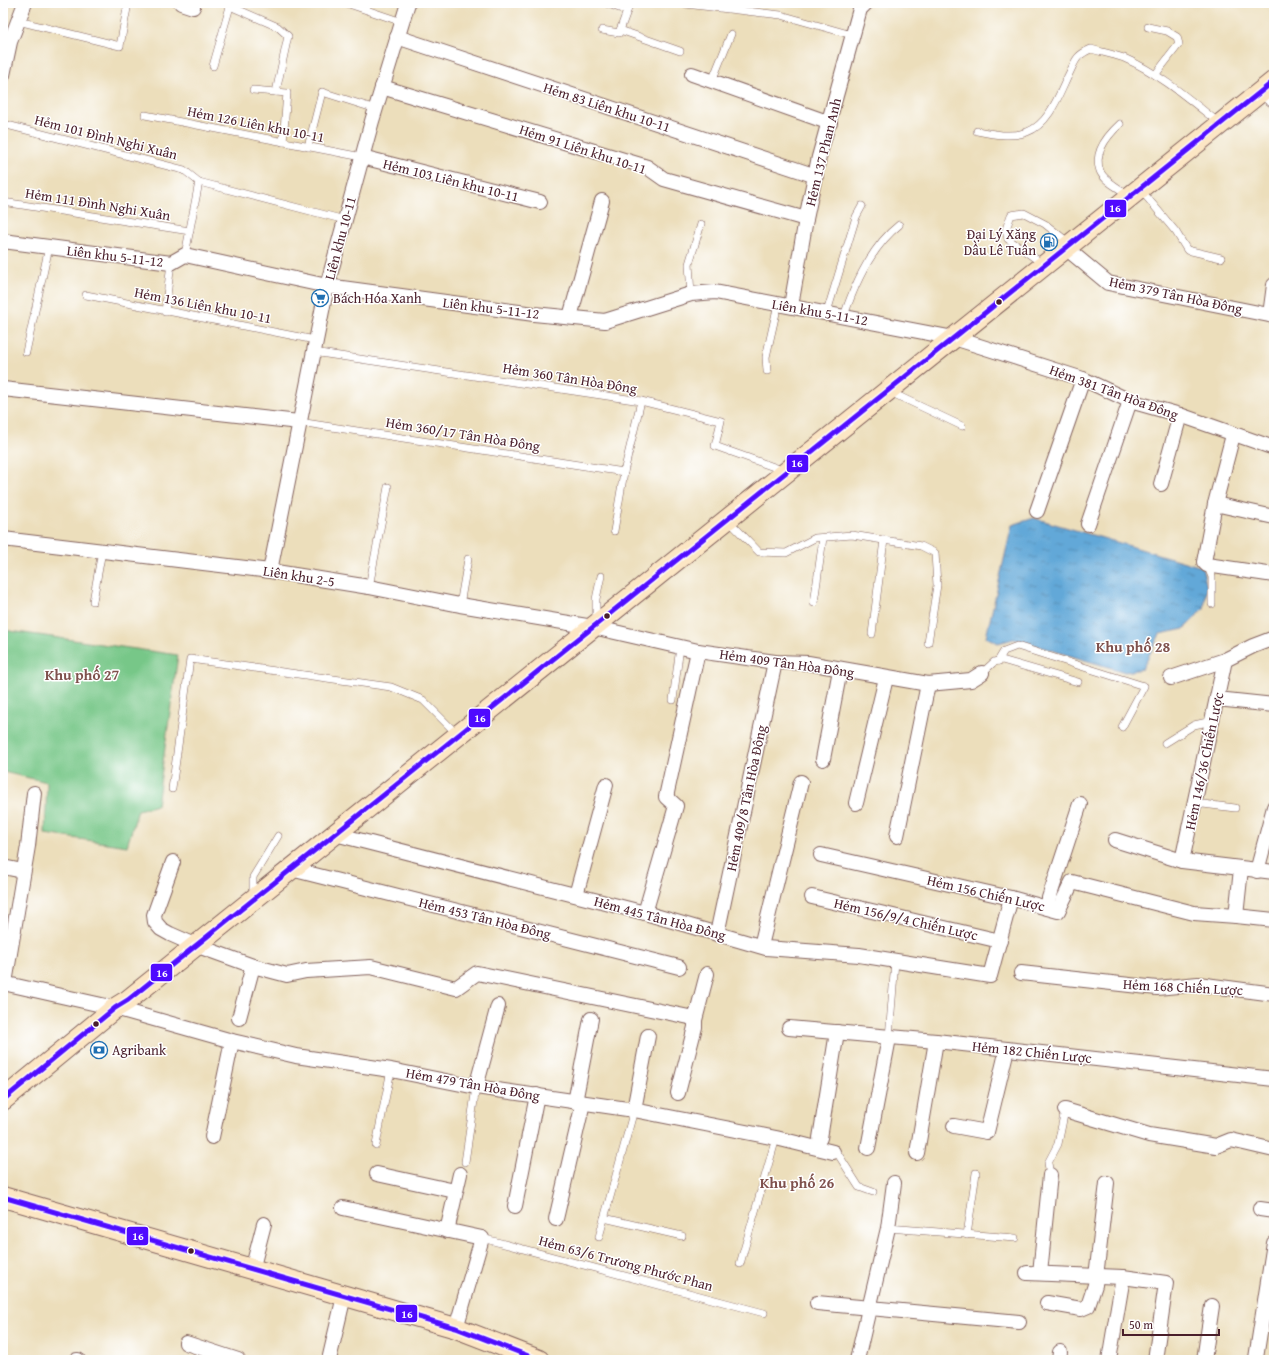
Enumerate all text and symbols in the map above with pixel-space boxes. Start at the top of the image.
street label: Hẻm 83 Liên khu 10-11 [541,77,673,137]
street label: Hẻm 137 Phan Anh [800,96,846,208]
street label: Hẻm 126 Liên khu 10-11 [186,101,326,147]
street label: Hẻm 101 Đình Nghi Xuân [32,110,180,164]
street label: Hẻm 91 Liên khu 10-11 [517,119,649,179]
street label: Hẻm 103 Liên khu 10-11 [381,153,521,207]
street label: Hẻm 111 Đình Nghi Xuân [24,183,172,225]
street label: Liên khu 10-11 [319,194,361,282]
line badge: 16 [1104,199,1127,218]
text: 16 [1109,200,1121,216]
place label: Đại Lý Xăng Dầu Lê Tuấn [964,224,1036,260]
fuel station icon: Đại Lý Xăng Dầu Lê Tuấn [1039,232,1059,252]
street label: Liên khu 5-11-12 [66,240,164,272]
street label: Hẻm 379 Tân Hòa Đông [1108,271,1244,319]
street label: Hẻm 136 Liên khu 10-11 [133,282,273,328]
supermarket icon: Bách Hóa Xanh [310,288,330,308]
place label: Bách Hóa Xanh [333,288,422,308]
street label: Liên khu 5-11-12 [442,292,540,324]
street label: Liên khu 5-11-12 [770,294,870,330]
unlabelled marker [994,297,1004,307]
street label: Hẻm 360 Tân Hòa Đông [501,358,639,398]
street label: Hẻm 381 Tân Hòa Đông [1047,359,1181,425]
street label: Hẻm 360/17 Tân Hòa Đông [384,412,542,456]
line badge: 16 [786,454,809,473]
text: 16 [791,455,803,471]
street label: Liên khu 2-5 [262,560,336,592]
unlabelled marker [602,611,612,621]
district label: Khu phố 28 [1096,636,1170,657]
street label: Hẻm 409 Tân Hòa Đông [718,644,856,682]
district label: Khu phố 27 [45,664,119,685]
street label: Hẻm 146/36 Chiến Lược [1180,690,1228,832]
line badge: 16 [468,708,491,728]
text: 16 [474,710,486,726]
street label: Hẻm 409/8 Tân Hòa Đông [721,723,771,873]
street label: Hẻm 156 Chiến Lược [925,870,1047,916]
street label: Hẻm 445 Tân Hòa Đông [592,891,728,945]
street label: Hẻm 453 Tân Hòa Đông [417,892,553,944]
street label: Hẻm 156/9/4 Chiến Lược [832,893,980,945]
line badge: 16 [150,963,173,982]
text: 16 [156,965,168,981]
street label: Hẻm 168 Chiến Lược [1122,974,1244,1000]
unlabelled marker [91,1019,101,1029]
street label: Hẻm 182 Chiến Lược [971,1036,1093,1068]
bank icon: Agribank [89,1040,109,1060]
place label: Agribank [112,1040,167,1060]
street label: Hẻm 479 Tân Hòa Đông [404,1062,542,1106]
district label: Khu phố 26 [760,1172,834,1193]
line badge: 16 [126,1226,149,1246]
text: 16 [132,1228,144,1244]
street label: Hẻm 63/6 Trương Phước Phan [537,1230,715,1296]
unlabelled marker [186,1246,196,1256]
line badge: 16 [395,1304,418,1323]
text: 16 [401,1306,413,1322]
scale bar [1123,1311,1219,1337]
text: 50 m [1129,1316,1153,1333]

